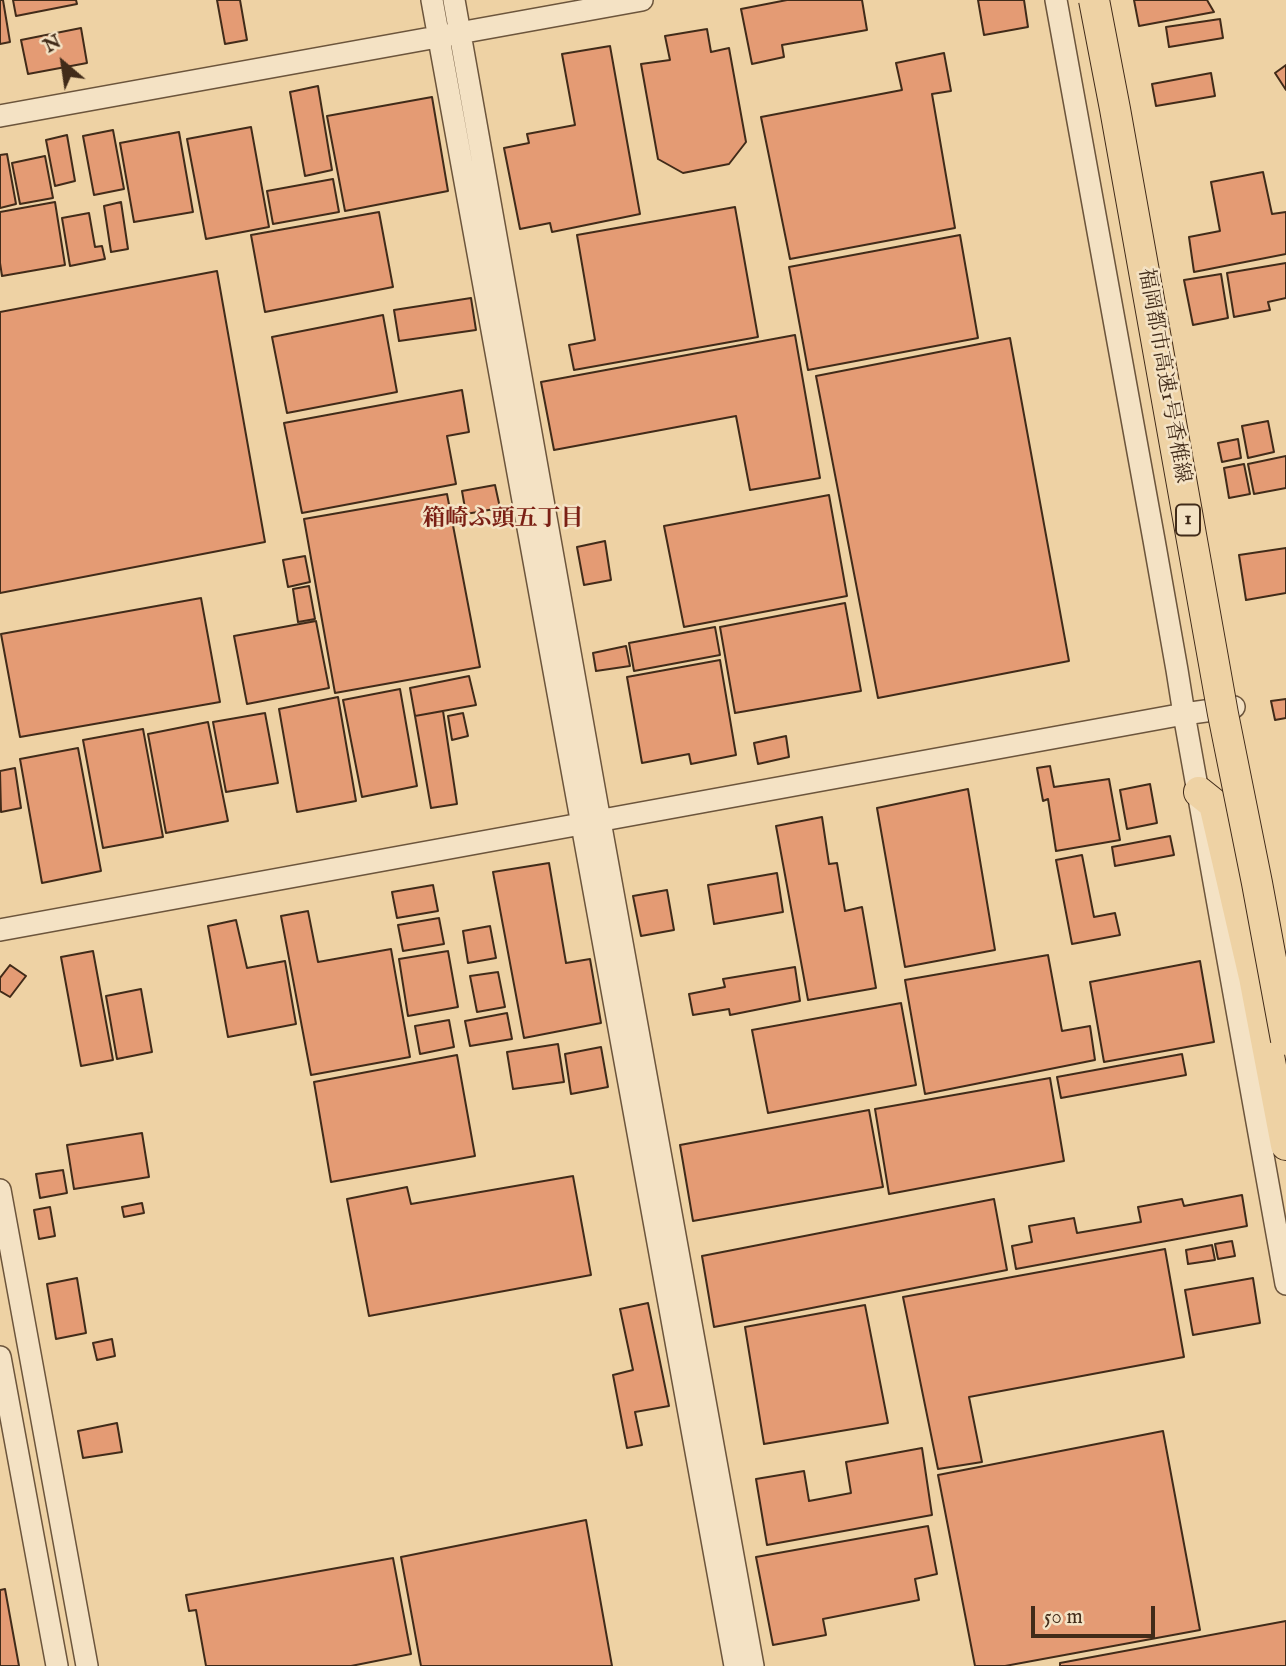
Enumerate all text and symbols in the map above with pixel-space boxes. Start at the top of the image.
north arrow [28,28,98,98]
text: N [40,30,66,59]
street label: 福岡都市高速1号香椎線 [1132,267,1194,485]
road number: 1 [1176,505,1200,536]
district label: 箱崎ふ頭五丁目 [423,506,583,534]
scale bar [1034,1592,1158,1636]
text: 50 m [1044,1604,1083,1631]

